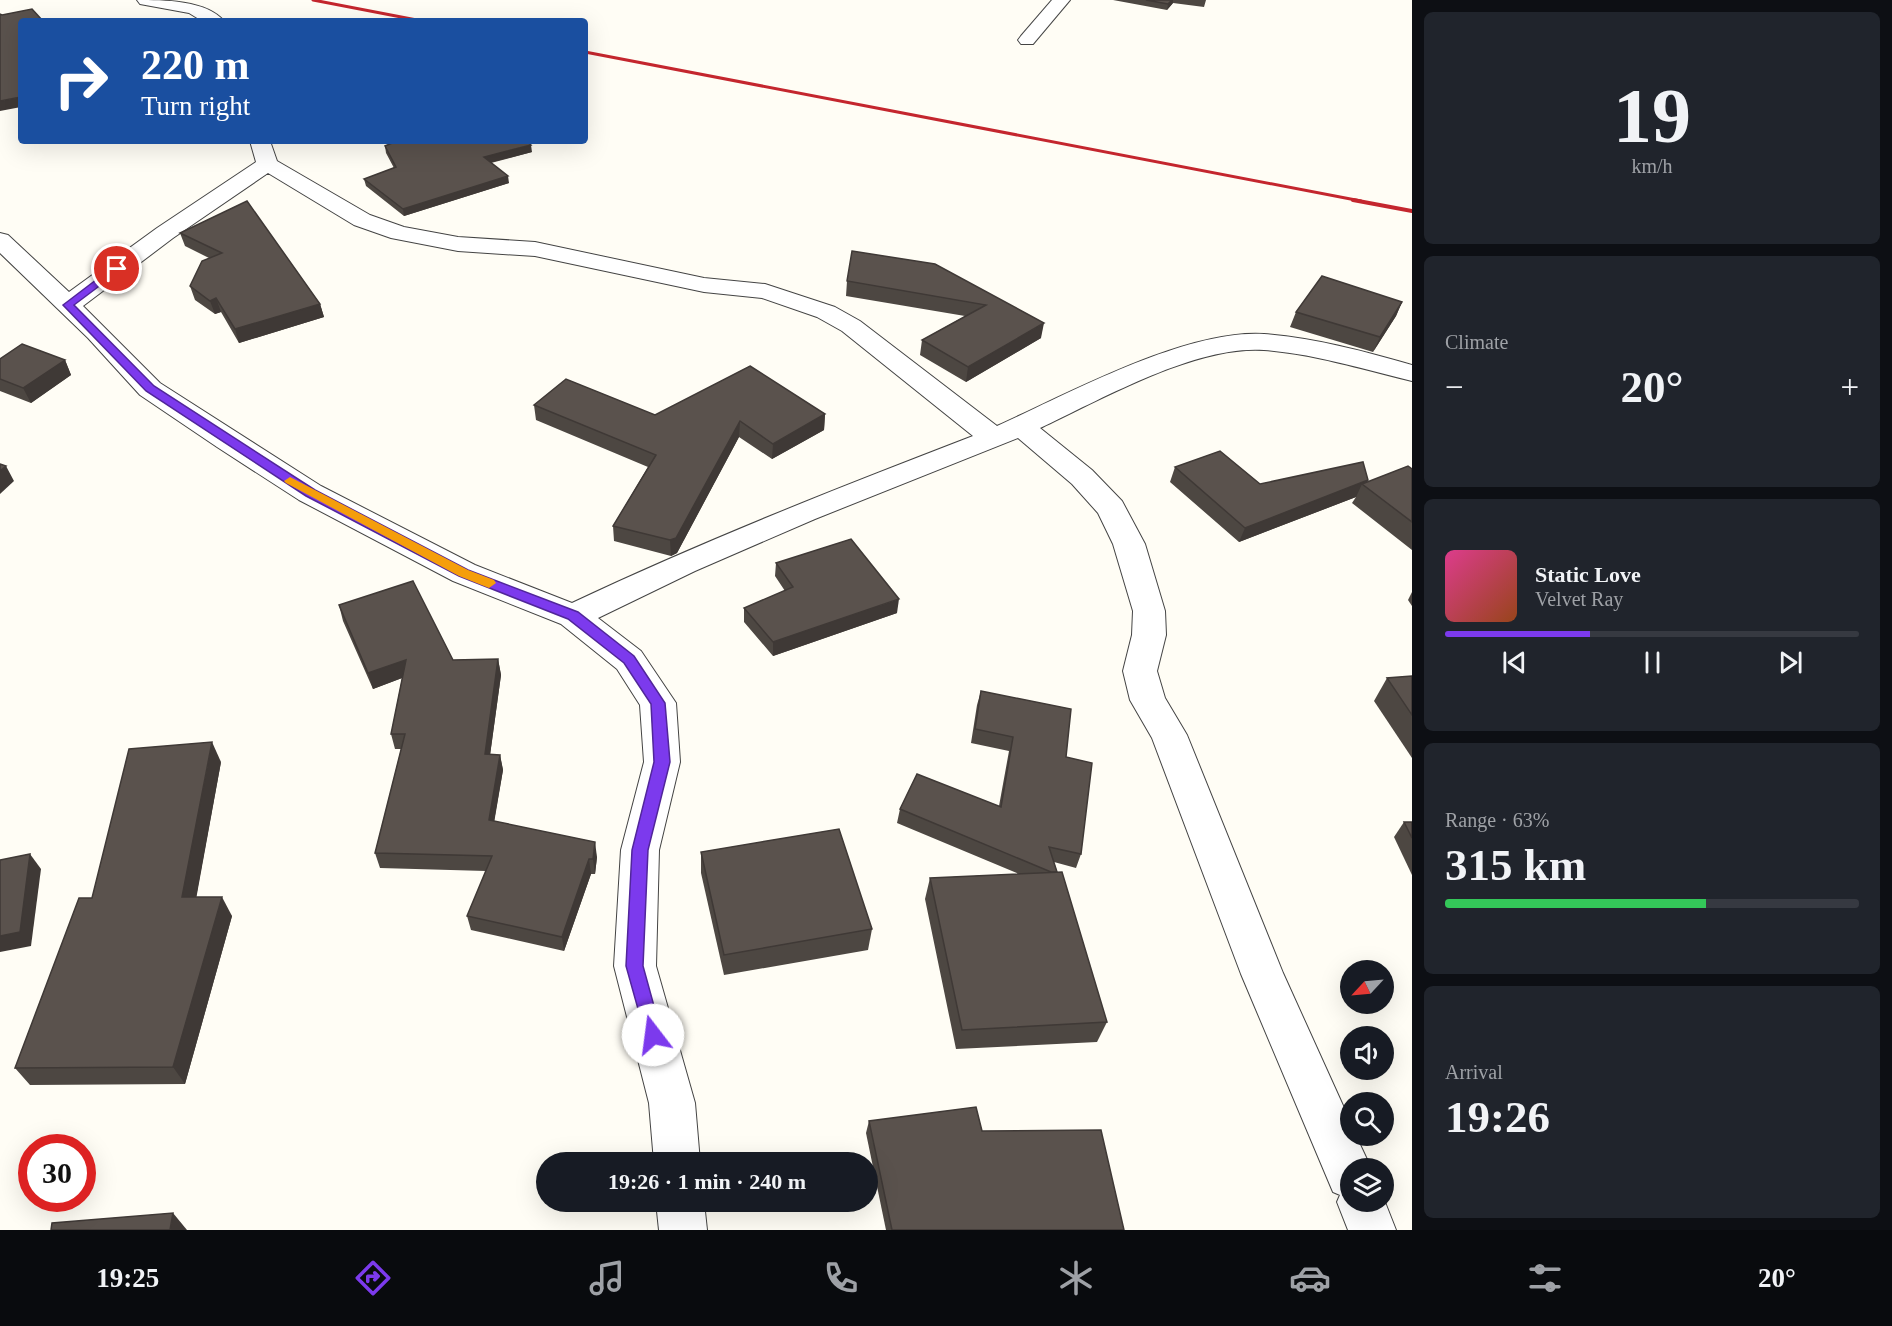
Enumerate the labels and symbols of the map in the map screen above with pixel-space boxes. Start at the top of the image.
pin [91,243,142,294]
north arrow [1340,960,1394,1014]
position arrow [621,1003,685,1067]
speed limit sign: 30 [18,1134,96,1212]

